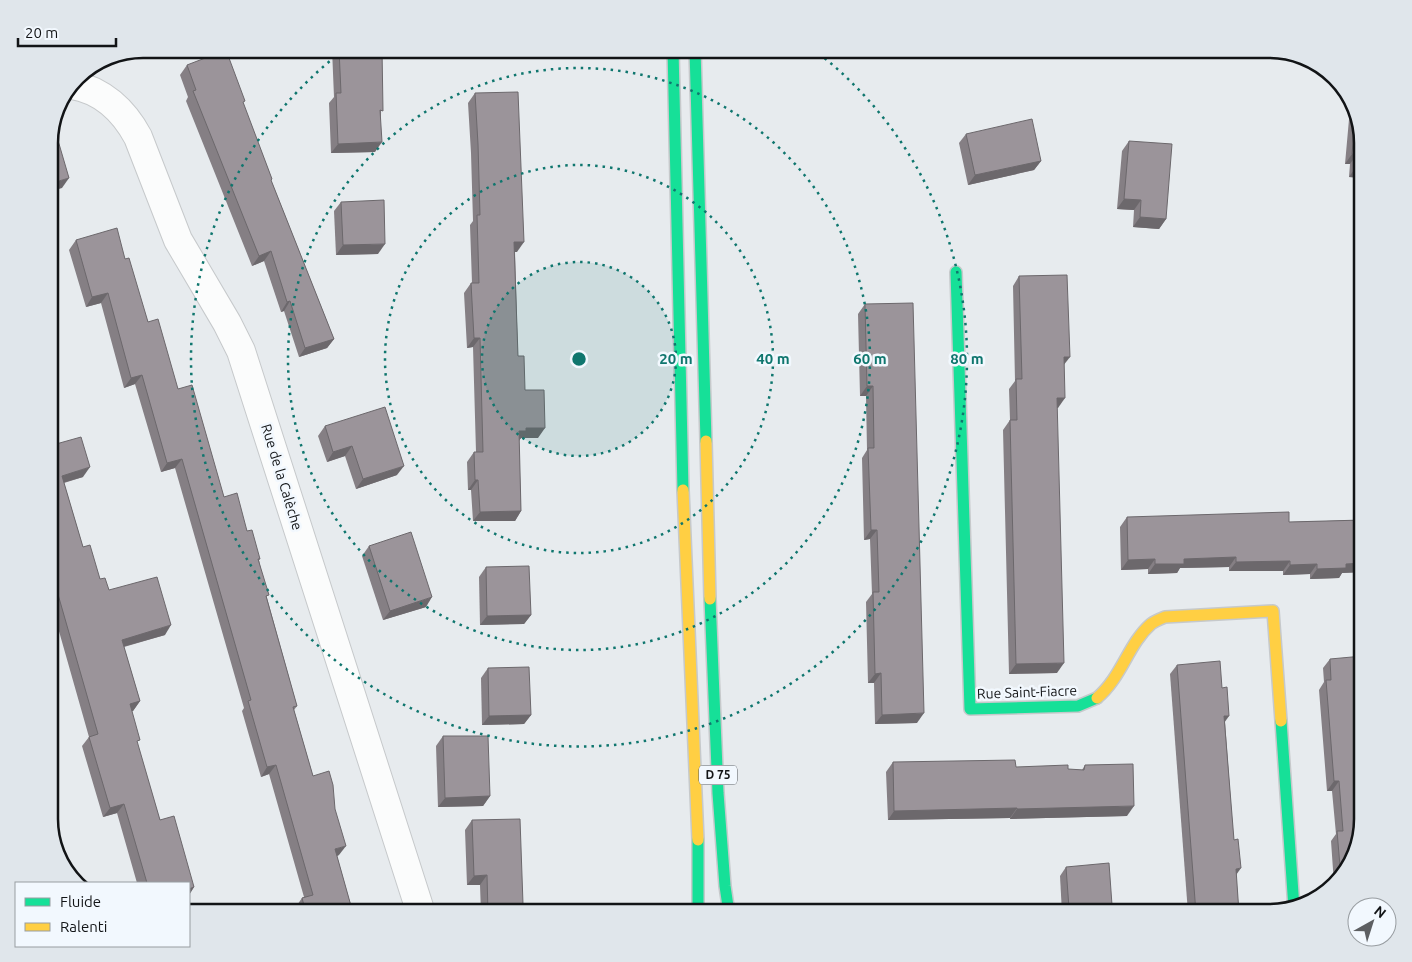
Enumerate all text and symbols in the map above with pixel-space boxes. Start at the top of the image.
scale bar [18,15,115,47]
text: 20 m [25,24,58,41]
centre of rings [570,350,588,368]
text: 20 m [659,350,693,367]
text: 40 m [756,350,790,367]
text: 60 m [853,350,887,367]
text: 80 m [950,350,984,367]
street label: Rue de la Calèche [258,422,306,532]
street label: Rue Saint-Fiacre [977,682,1077,702]
road number: D 75 [699,766,737,784]
legend [15,882,190,947]
text: Fluide [60,893,101,910]
north arrow [1347,897,1397,947]
text: N [1371,902,1389,921]
text: Ralenti [60,918,107,935]

